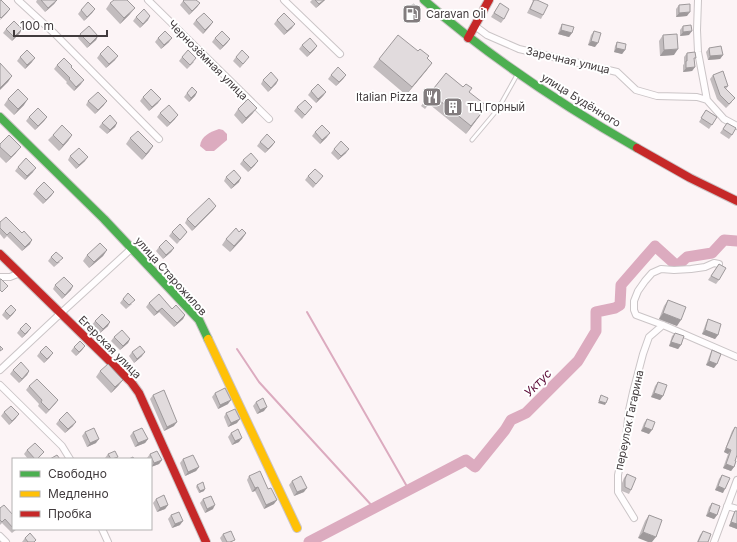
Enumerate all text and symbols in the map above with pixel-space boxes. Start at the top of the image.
fuel station icon: Caravan Oil [401,3,423,25]
place label: Caravan Oil [426,7,486,21]
scale bar [14,12,107,38]
street label: Чернозёмная улица [165,17,251,103]
text: 100 m [20,18,54,33]
street label: Заречная улица [525,44,611,76]
street label: улица Будённого [539,70,624,130]
restaurant icon: Italian Pizza [421,86,443,108]
place label: Italian Pizza [356,90,418,104]
building icon: ТЦ Горный [442,96,464,118]
place label: ТЦ Горный [467,100,525,114]
street label: улица Старожилов [132,234,210,318]
street label: Егерская улица [76,313,144,381]
water label: Уктус [521,366,555,400]
street label: переулок Гагарина [612,369,646,471]
legend [12,458,152,530]
text: Свободно [48,466,107,481]
text: Медленно [48,486,109,501]
text: Пробка [48,506,92,521]

